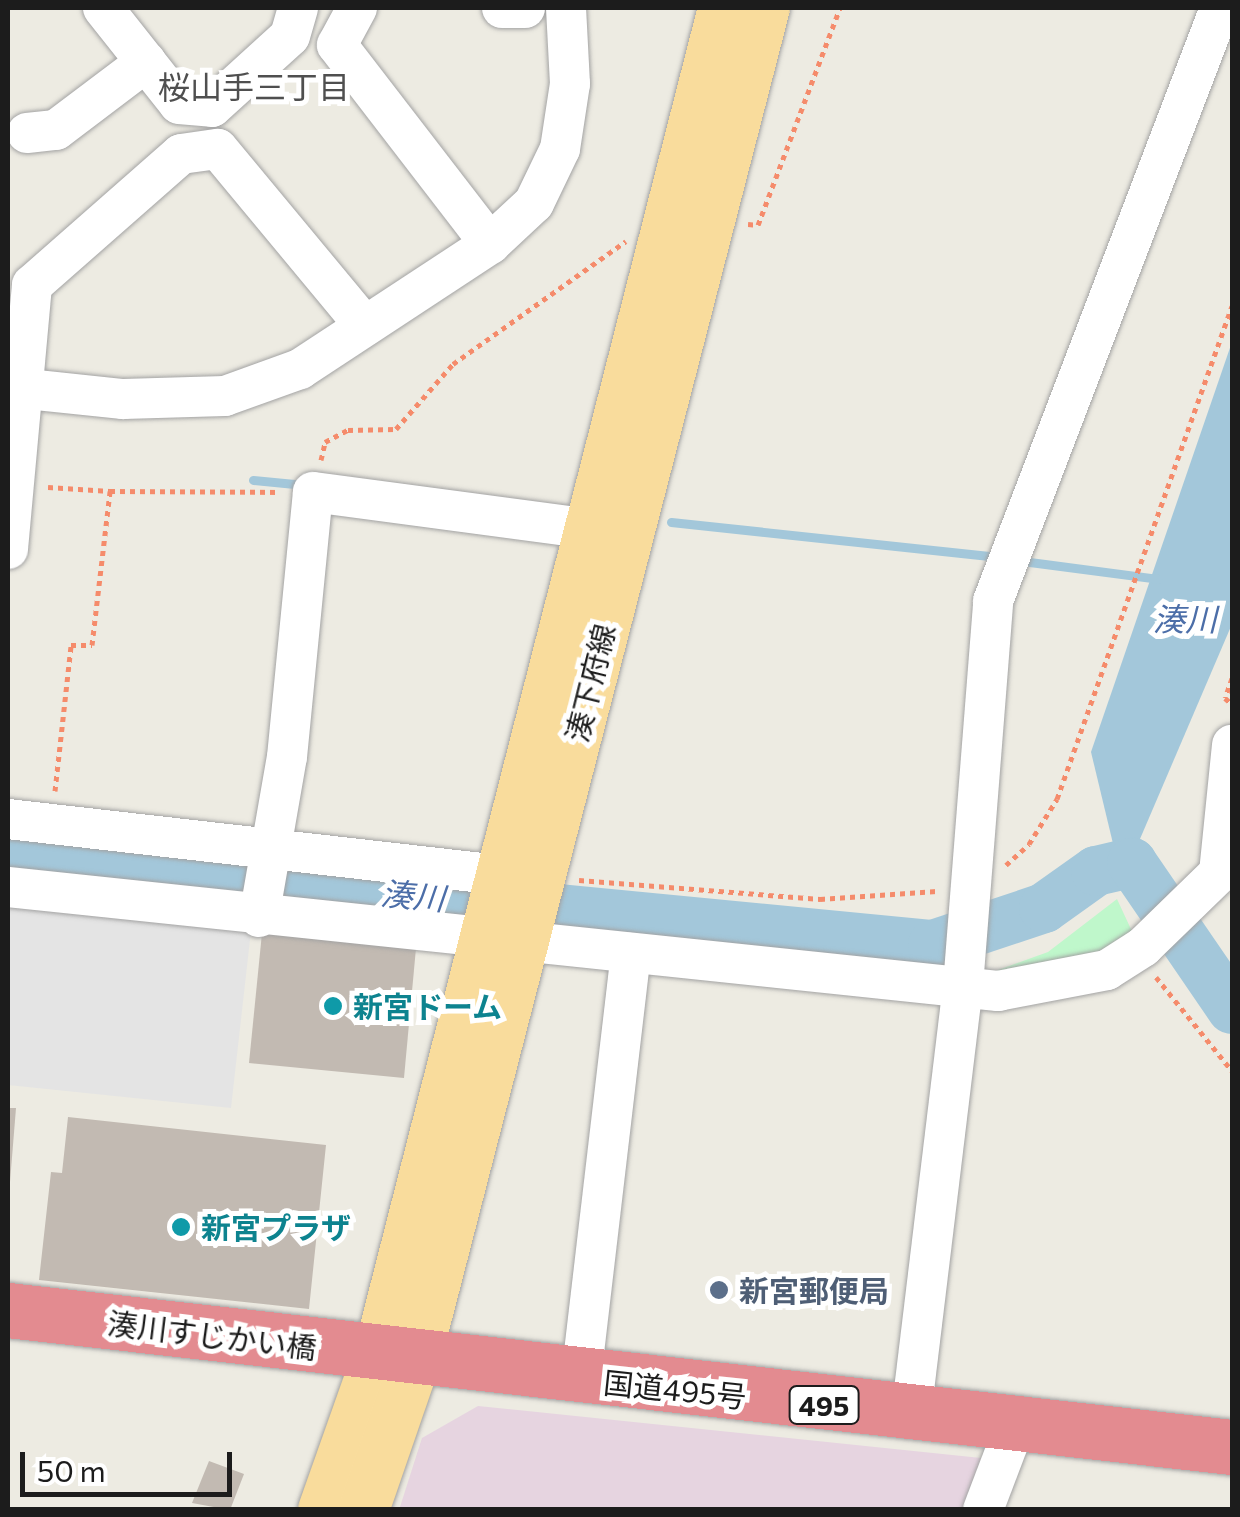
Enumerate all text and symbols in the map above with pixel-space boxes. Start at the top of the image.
district label: 桜山手三丁目 [158,67,350,105]
water label: 湊川 [1153,599,1217,637]
street label: 湊下府線 [558,620,622,746]
water label: 湊川 [379,873,447,917]
place label: 新宮ドーム [353,988,503,1024]
marker: 新宮ドーム [322,995,344,1017]
place label: 新宮プラザ [201,1209,351,1245]
marker: 新宮プラザ [170,1216,192,1238]
place label: 新宮郵便局 [739,1272,889,1308]
marker: 新宮郵便局 [708,1279,730,1301]
street label: 湊川すじかい橋 [106,1304,318,1366]
street label: 国道495号 [602,1364,748,1414]
road number: 495 [786,1382,862,1428]
scale bar [25,1432,238,1494]
text: 50 m [37,1451,106,1488]

